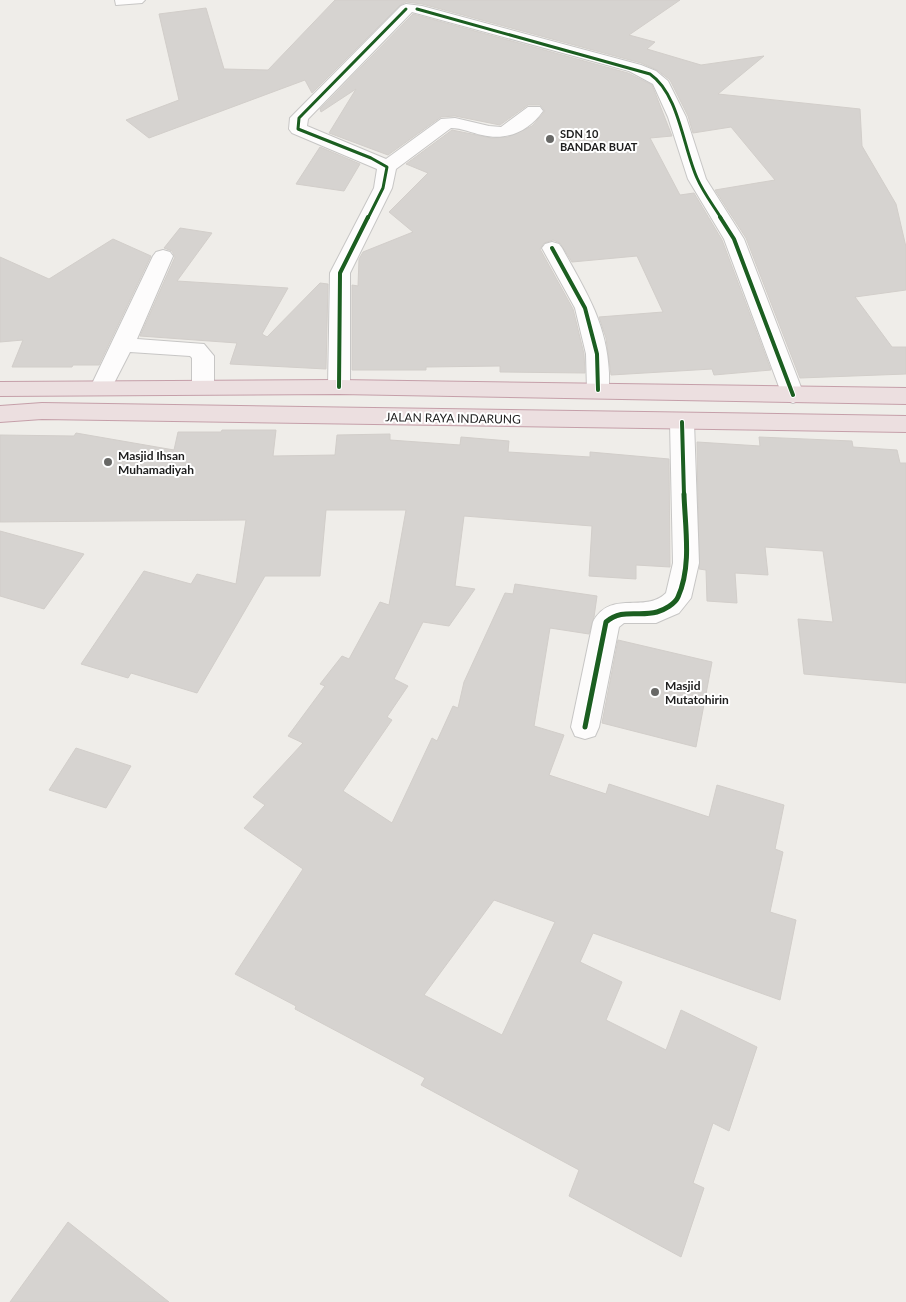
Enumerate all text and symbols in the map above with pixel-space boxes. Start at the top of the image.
place label: SDN 10 BANDAR BUAT [560,127,638,153]
marker: SDN 10 BANDAR BUAT [544,133,556,145]
street label: JALAN RAYA INDARUNG [385,409,521,427]
place label: Masjid Ihsan Muhamadiyah [118,448,194,477]
marker: Masjid Ihsan Muhamadiyah [102,456,114,468]
place label: Masjid Mutatohirin [665,678,729,707]
marker: Masjid Mutatohirin [649,686,661,698]

